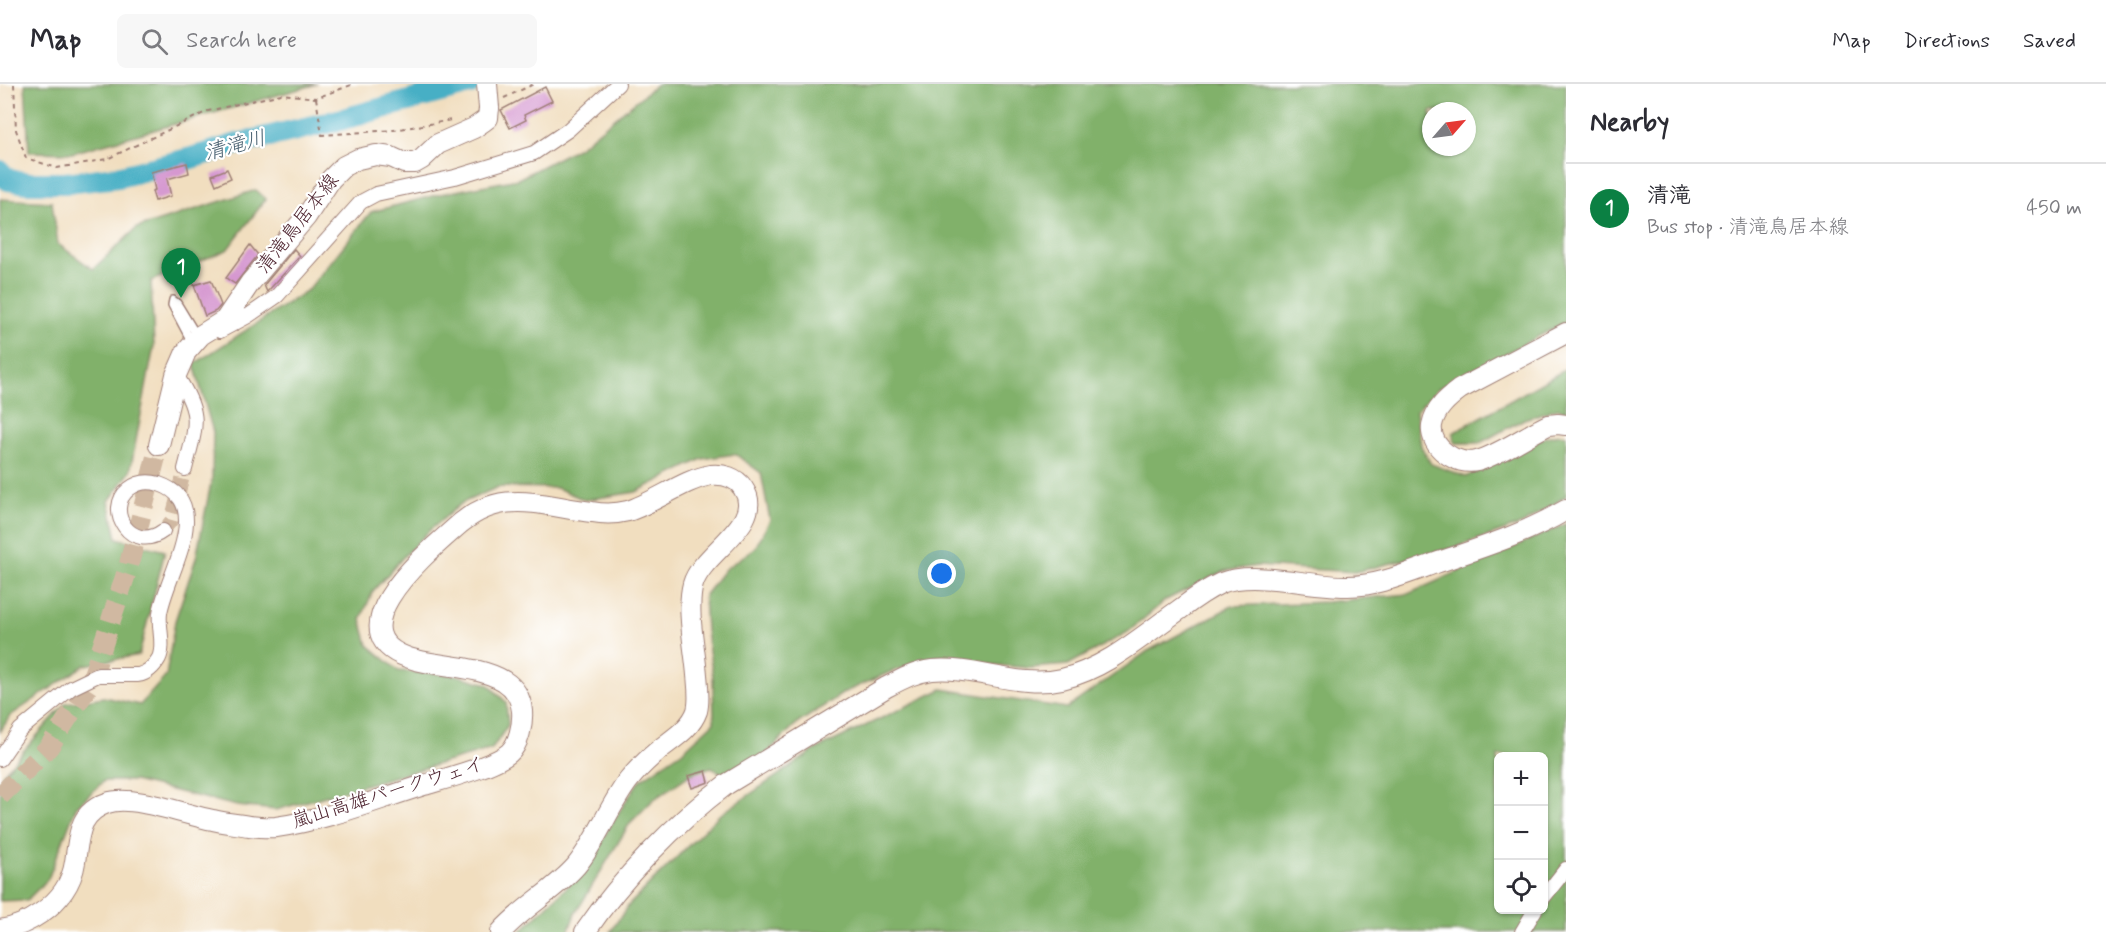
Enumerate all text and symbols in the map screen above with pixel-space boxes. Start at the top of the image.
search box [117,14,537,68]
text: Map [30,23,81,60]
icon: search [138,25,171,58]
text: Search here [186,27,297,55]
text: Map [1832,27,1871,55]
text: Directions [1904,27,1990,55]
text: Saved [2023,27,2076,55]
north arrow [1422,102,1476,156]
text: Nearby [1590,106,1669,140]
water label: 清滝川 [201,124,269,168]
street label: 清滝鳥居本線 [250,168,346,280]
text: 清滝 [1647,182,1691,210]
text: 1 [1605,195,1614,222]
text: 450 m [2026,195,2082,222]
text: Bus stop · 清滝鳥居本線 [1647,214,1849,241]
pin: 1 [162,248,201,298]
your location [927,559,956,588]
street label: 嵐山高雄パークウェイ [288,751,488,835]
map controls [1494,752,1548,914]
button: + [1494,752,1548,806]
button: − [1494,806,1548,860]
button: locate [1494,860,1548,914]

